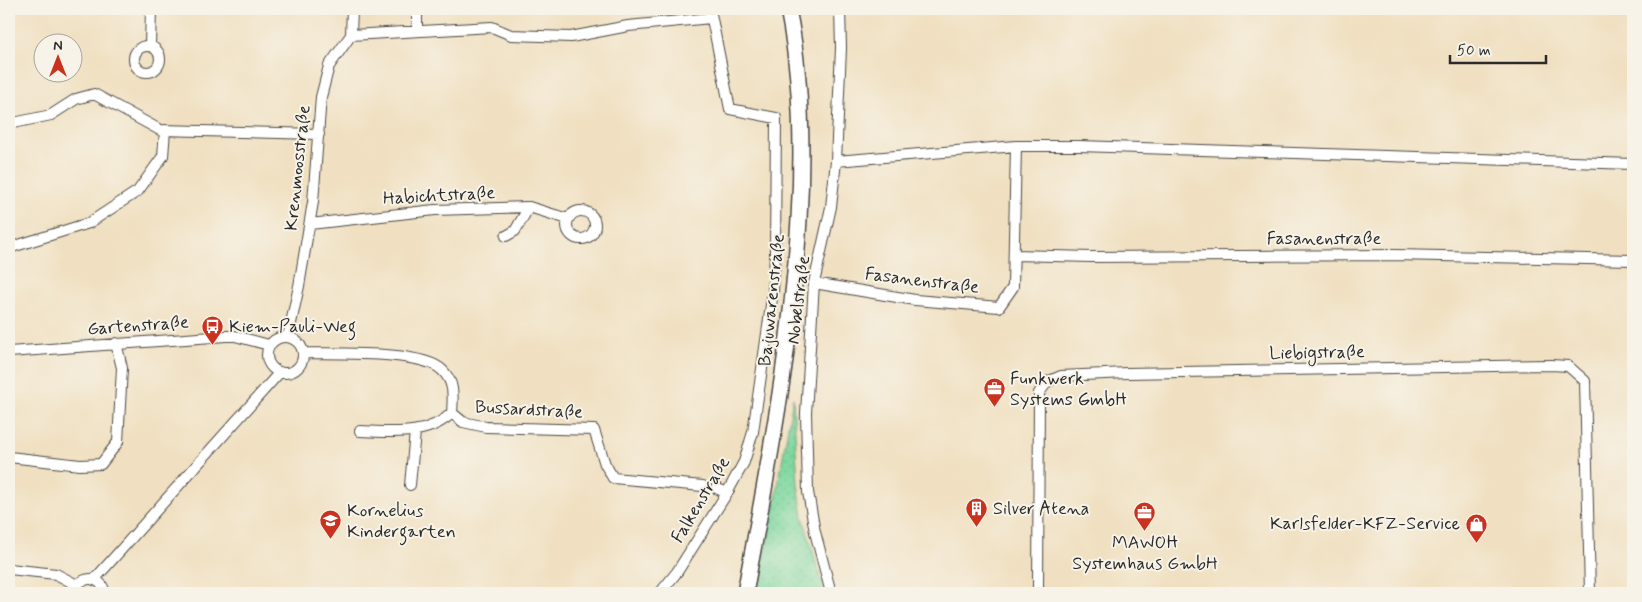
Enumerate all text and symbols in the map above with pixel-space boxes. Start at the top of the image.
north arrow [32,32,82,82]
scale bar [1450,32,1546,64]
text: N [53,37,63,55]
text: 50 m [1457,41,1491,61]
street label: Krenmoosstraße [279,104,317,232]
street label: Habichtstraße [382,181,496,211]
street label: Fasanenstraße [1267,227,1381,251]
street label: Bajuwarenstraße [753,232,791,367]
street label: Nobelstraße [782,254,816,346]
street label: Fasanenstraße [864,262,980,300]
street label: Gartenstraße [87,310,190,342]
bus stop icon: Kiem-Pauli-Weg [201,315,225,346]
place label: Kiem-Pauli-Weg [229,315,356,341]
street label: Liebigstraße [1269,340,1365,367]
place label: Funkwerk Systems GmbH [1010,367,1127,412]
office icon: Funkwerk Systems GmbH [982,377,1006,408]
street label: Bussardstraße [474,395,584,425]
street label: Falkenstraße [666,452,736,548]
building icon: Silver Atena [965,497,989,528]
place label: Silver Atena [993,497,1089,521]
place label: Kornelius Kindergarten [347,499,456,546]
office icon: MAWOH Systemhaus GmbH [1133,501,1157,532]
school or university icon: Kornelius Kindergarten [319,509,343,540]
place label: Karlsfelder-KFZ-Service [1270,512,1460,536]
shop icon: Karlsfelder-KFZ-Service [1464,512,1488,543]
place label: MAWOH Systemhaus GmbH [1072,531,1218,576]

